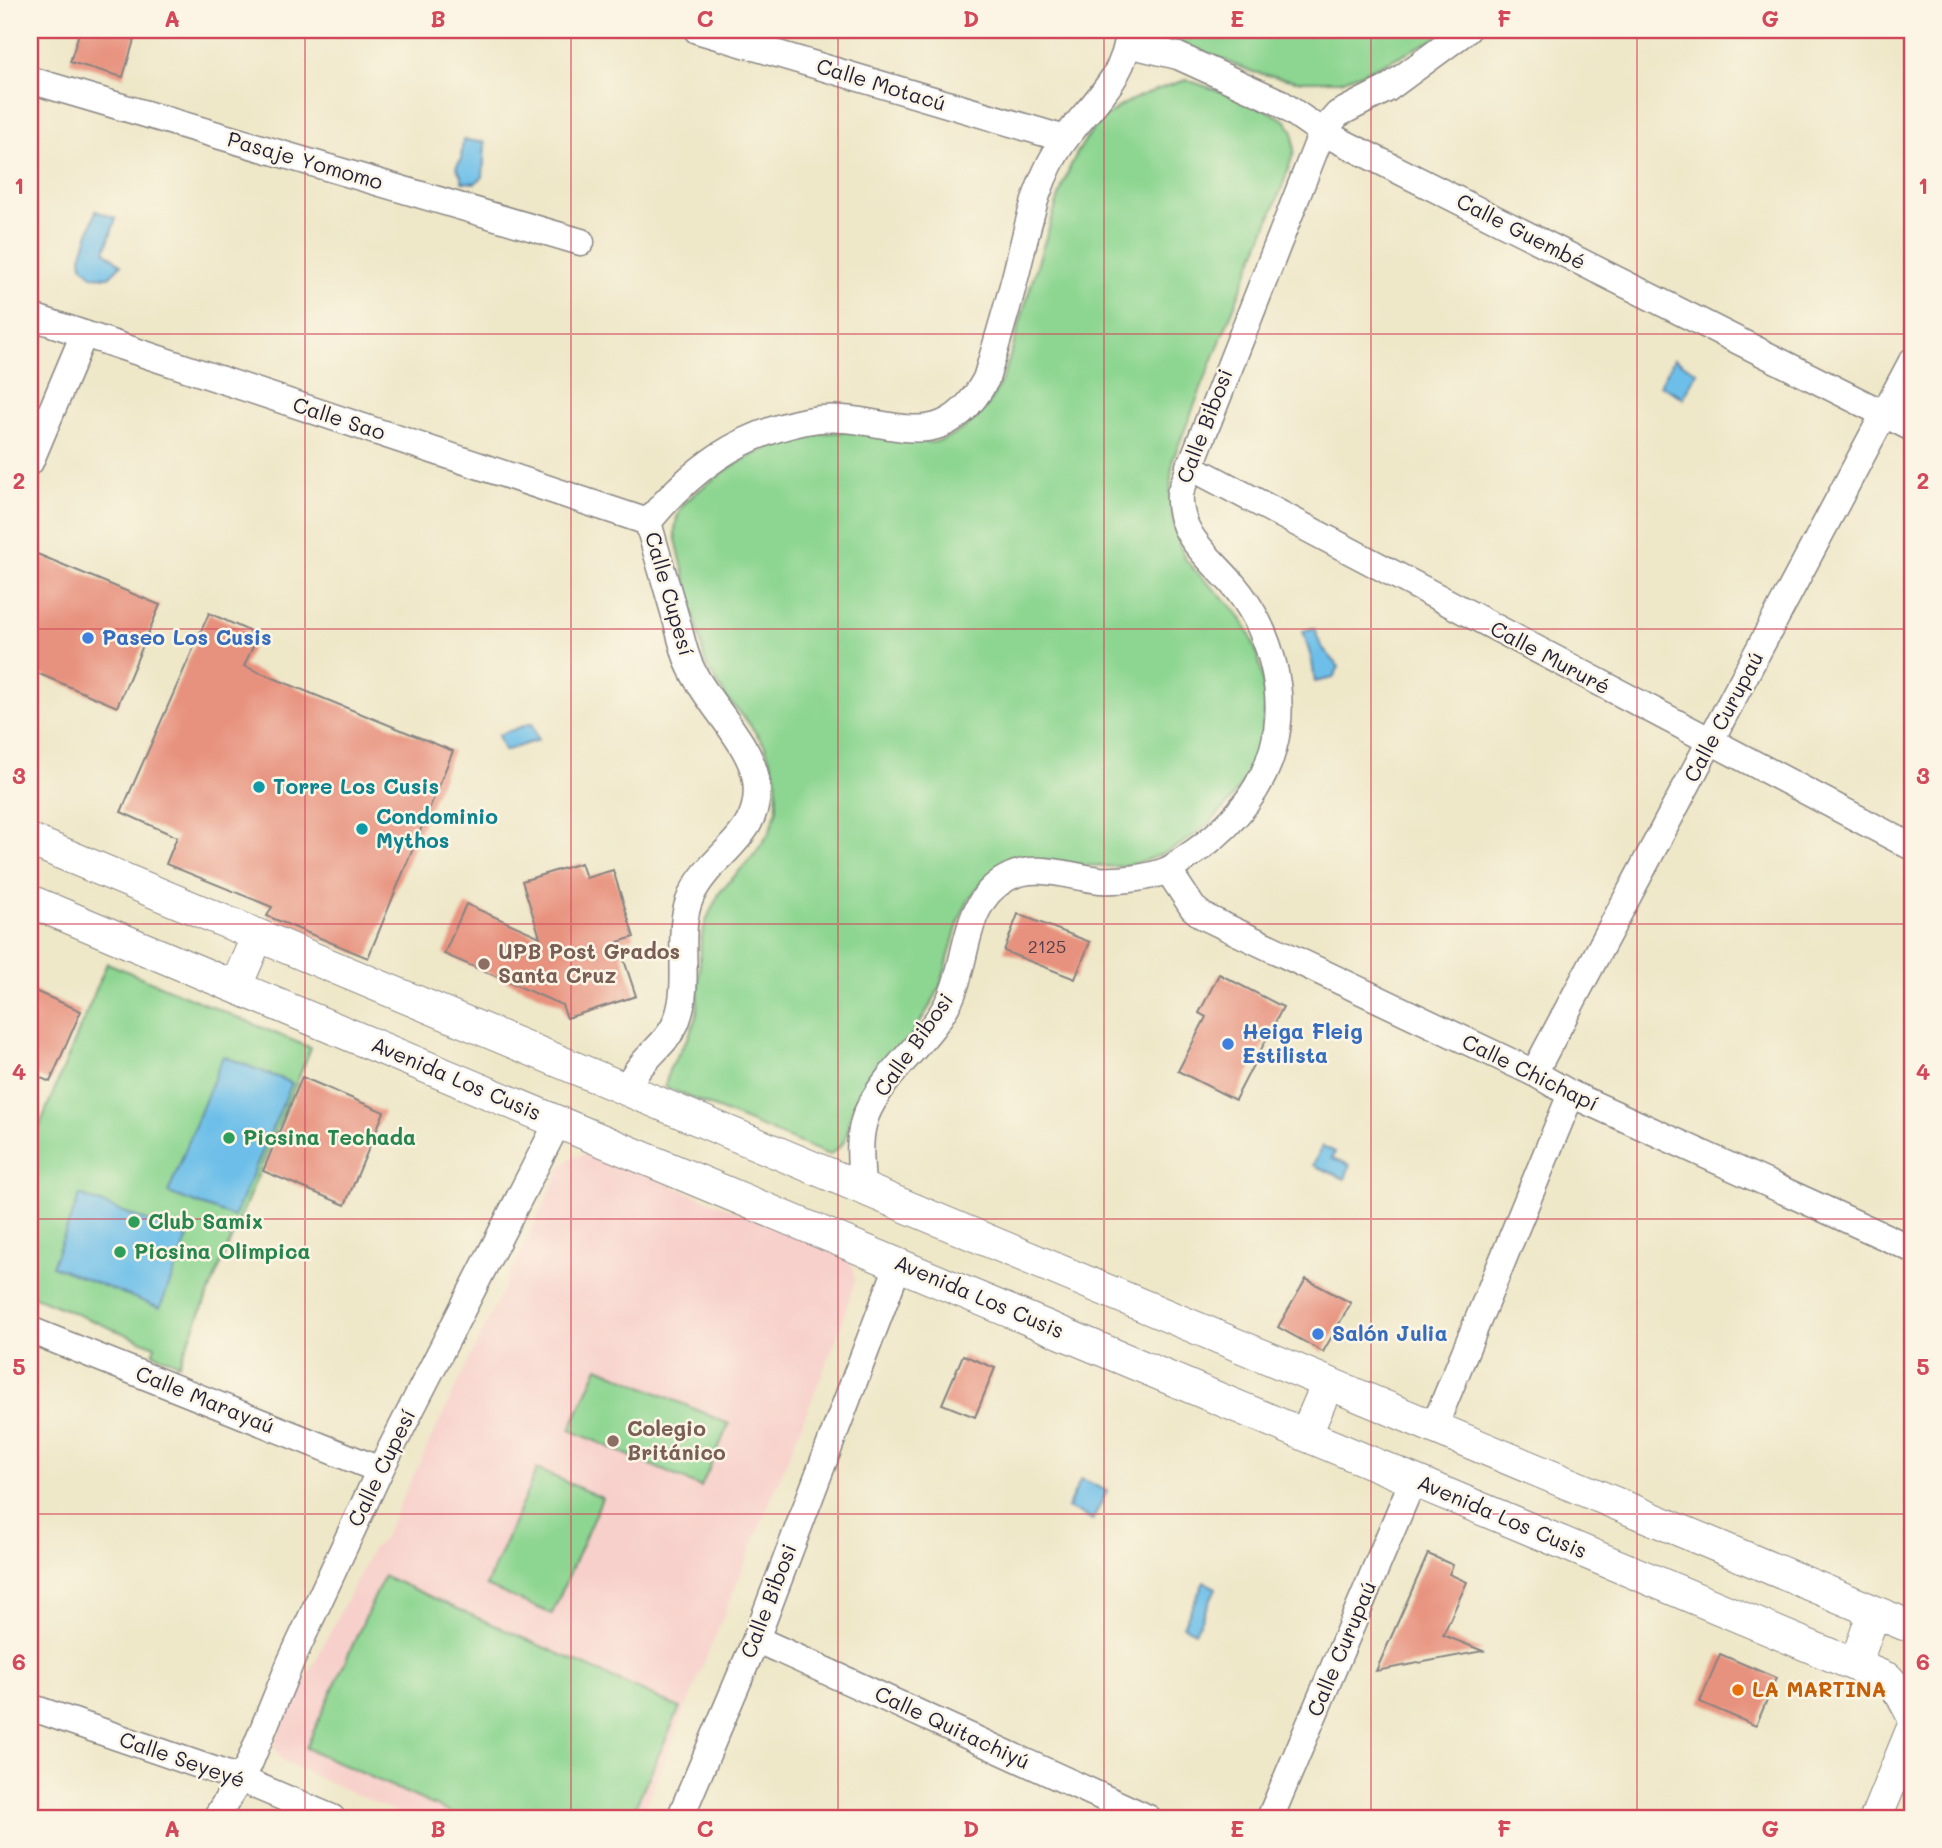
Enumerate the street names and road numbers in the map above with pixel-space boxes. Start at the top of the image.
street label: Calle Motacú [814,51,949,116]
street label: Pasaje Yomomo [225,124,386,195]
street label: Calle Guembé [1453,187,1591,275]
street label: Calle Bibosi [1169,364,1238,486]
street label: Calle Sao [290,390,389,445]
street label: Calle Cupesí [640,529,701,659]
street label: Calle Mururé [1486,614,1615,700]
street label: Calle Curupaú [1677,646,1768,786]
street label: Calle Bibosi [867,987,958,1101]
street label: Calle Chichapí [1458,1027,1603,1116]
street label: Avenida Los Cusis [368,1030,545,1125]
street label: Avenida Los Cusis [891,1248,1068,1343]
street label: Calle Marayaú [132,1358,279,1439]
street label: Calle Cupesí [341,1404,421,1531]
street label: Avenida Los Cusis [1414,1468,1591,1563]
street label: Calle Bibosi [733,1539,802,1661]
street label: Calle Curupaú [1300,1577,1381,1720]
street label: Calle Quitachiyú [871,1679,1034,1774]
street label: Calle Seyeyé [116,1724,249,1793]

